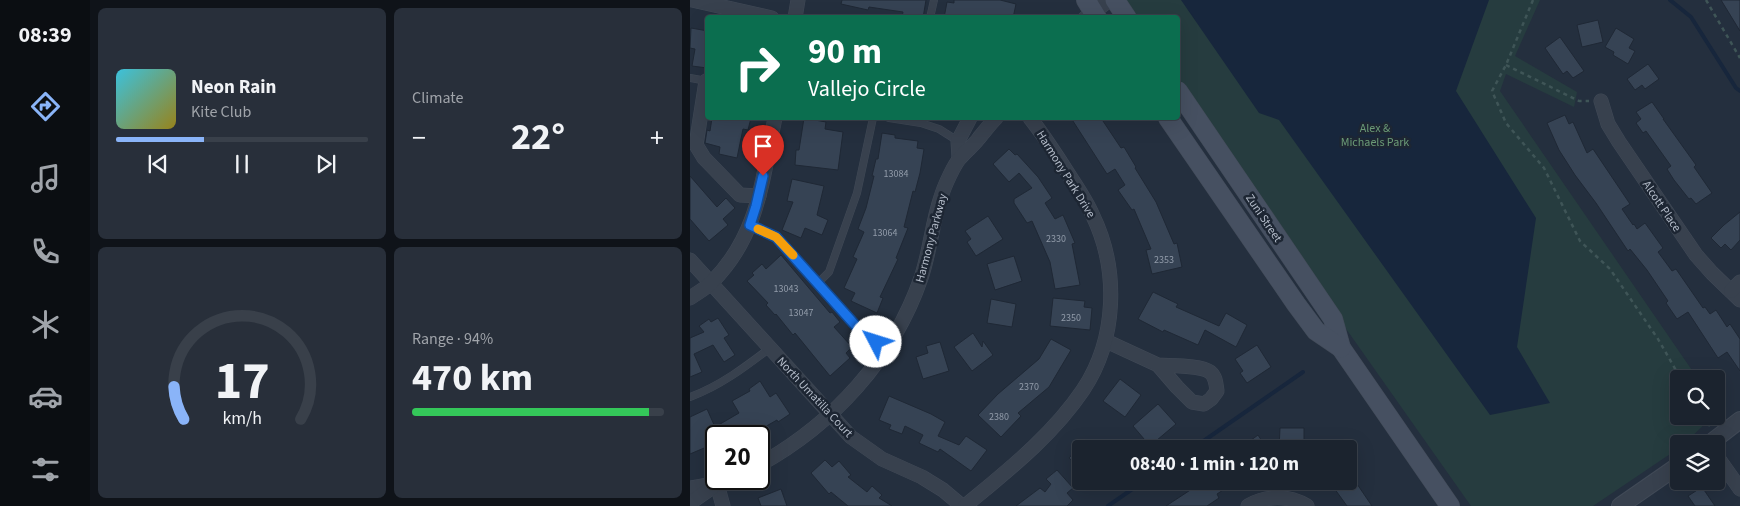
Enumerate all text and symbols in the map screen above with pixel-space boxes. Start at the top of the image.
text: 08:39 [18,19,72,51]
text: 90 m [808,27,882,77]
icon: right [725,35,790,100]
text: Vallejo Circle [808,73,926,105]
text: Neon Rain [191,74,276,101]
text: Climate [412,87,463,109]
icon: directions [28,89,63,124]
text: Kite Club [191,101,251,123]
text: 22° [511,110,565,164]
text: − [412,118,426,158]
text: + [650,118,664,158]
park label: Alex & Michaels Park [1341,120,1409,151]
pin [742,125,784,176]
street label: Harmony Park Drive [1032,127,1099,221]
icon: arrive [749,132,777,160]
icon: previous [144,150,172,178]
icon: pause [228,150,256,178]
icon: next [312,150,340,178]
icon: music [28,161,63,196]
house number: 13084 [884,167,908,181]
street label: Alcott Place [1638,177,1685,235]
street label: Harmony Parkway [911,191,952,285]
street label: Zuni Street [1241,191,1286,246]
house number: 13064 [873,226,897,240]
house number: 2330 [1046,232,1066,246]
icon: phone [28,234,63,269]
house number: 2353 [1154,253,1174,267]
house number: 13043 [774,282,798,296]
house number: 13047 [789,306,813,320]
icon: climate [28,307,63,342]
house number: 2350 [1061,311,1081,325]
position arrow [849,315,901,367]
text: Range · 94% [412,328,493,350]
text: 17 [215,345,269,419]
text: 470 km [412,351,533,405]
street label: North Umatilla Court [773,353,857,441]
map controls [1670,370,1725,490]
button: search [1670,370,1725,425]
icon: car [28,379,63,414]
house number: 2370 [1019,380,1039,394]
text: km/h [222,406,262,431]
house number: 2380 [989,410,1009,424]
speed limit sign: 20 [705,425,770,490]
button: layers [1670,435,1725,490]
text: 08:40 · 1 min · 120 m [1130,451,1299,478]
icon: filters [28,452,63,487]

